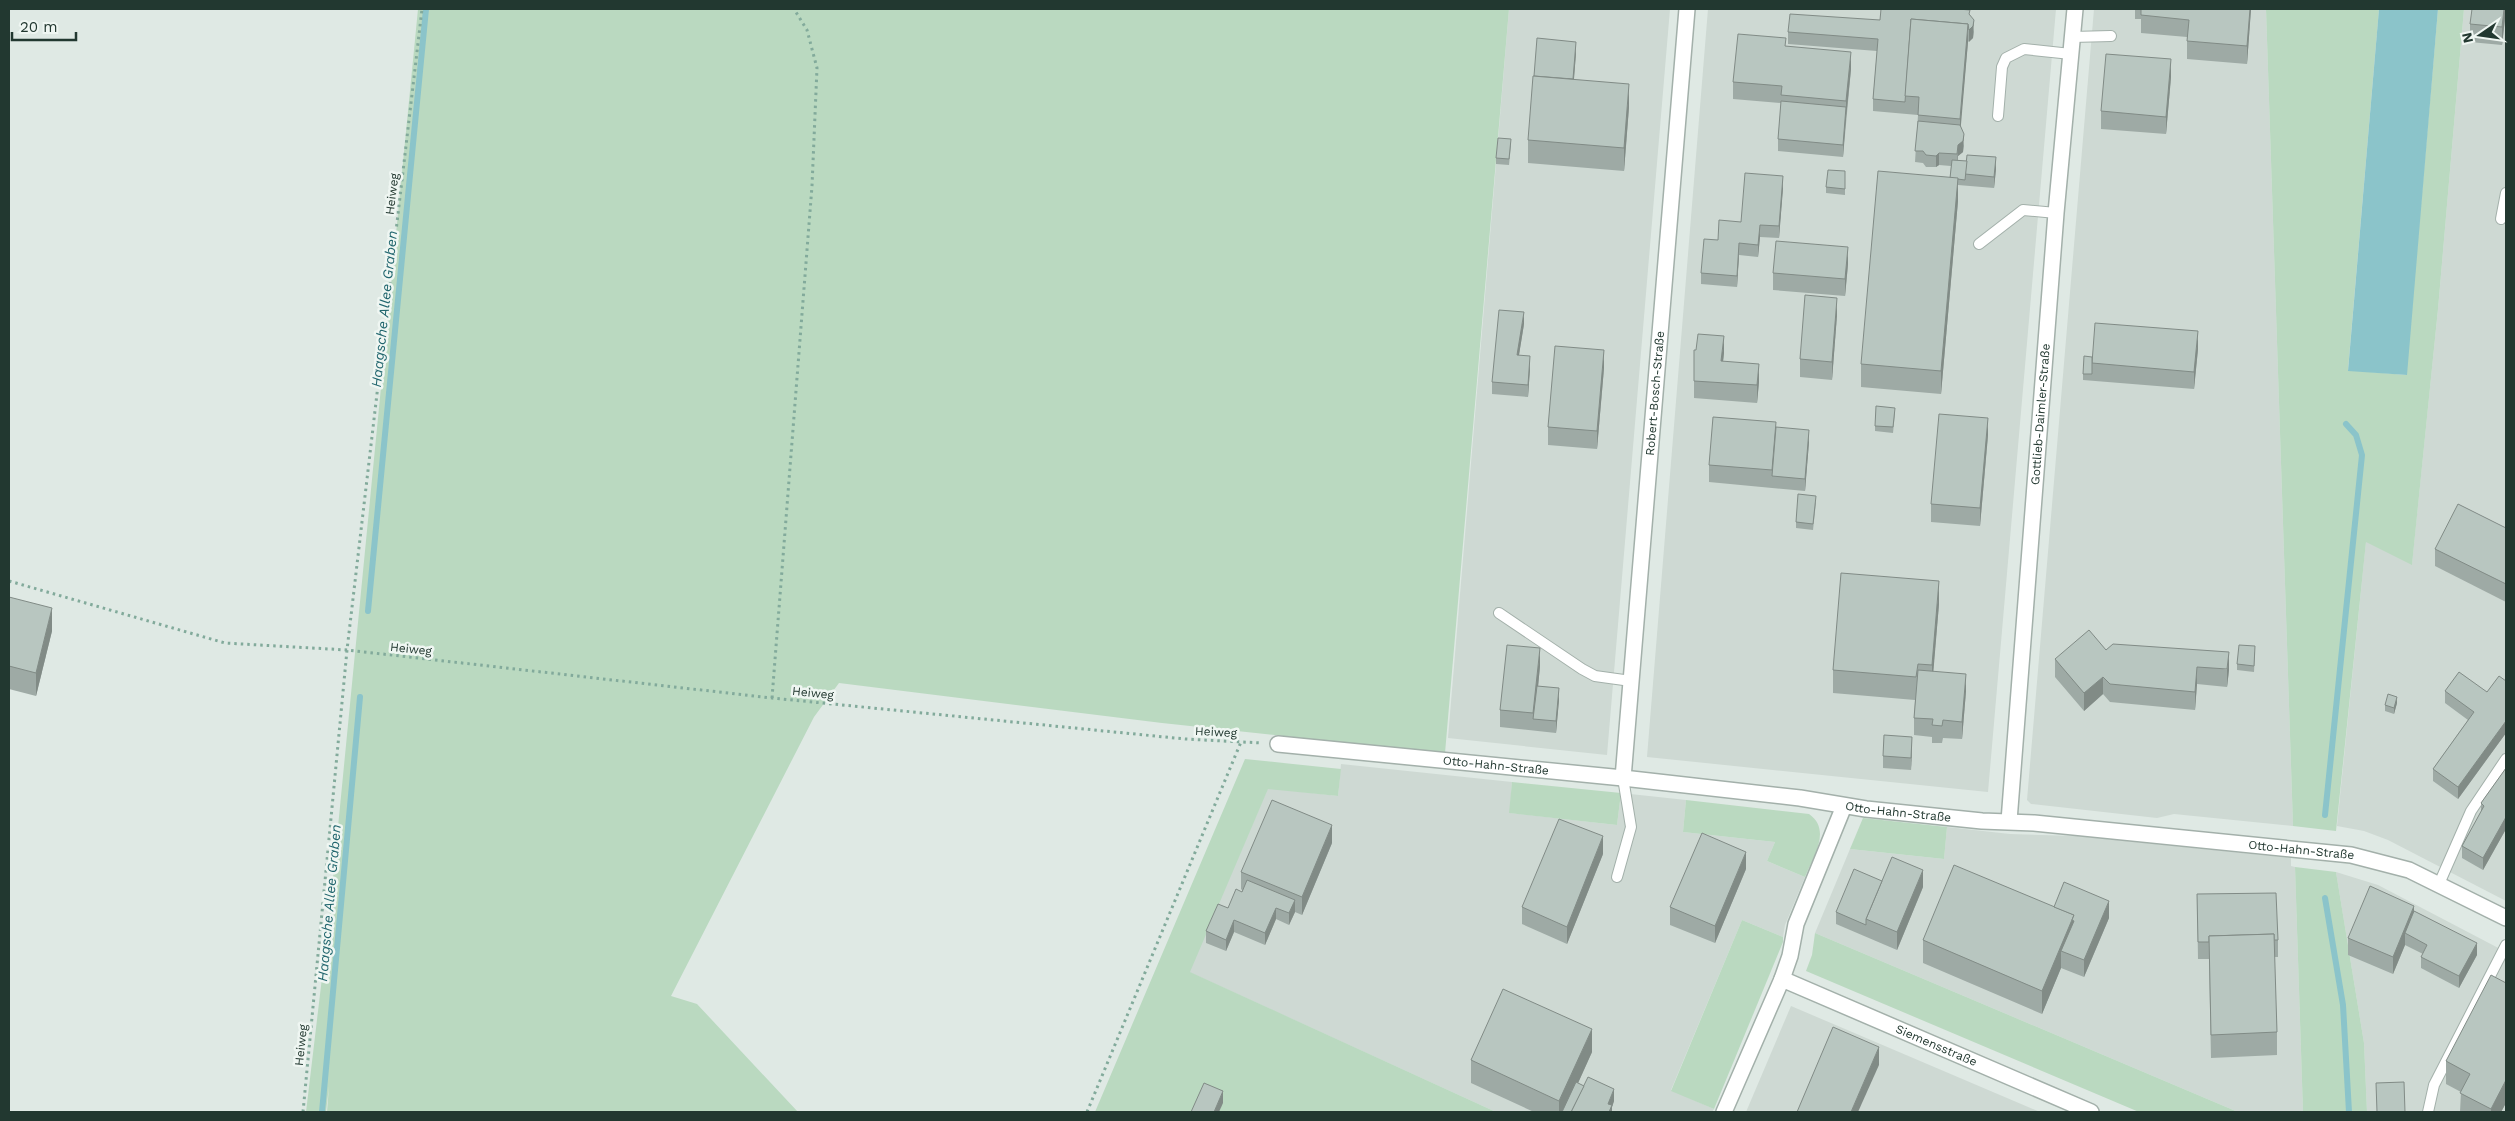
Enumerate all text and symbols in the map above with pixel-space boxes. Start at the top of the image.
scale bar [12,10,76,42]
north arrow [2455,10,2505,60]
text: 20 m [20,18,58,36]
text: N [2458,31,2476,45]
street label: Heiweg [382,172,402,216]
water label: Haagsche Allee Graben [368,230,400,388]
street label: Robert-Bosch-Straße [1643,330,1667,456]
street label: Gottlieb-Daimler-Straße [2028,343,2053,485]
street label: Heiweg [389,640,433,658]
street label: Heiweg [791,684,835,702]
street label: Heiweg [1195,724,1238,740]
street label: Otto-Hahn-Straße [1442,753,1550,778]
street label: Otto-Hahn-Straße [1844,799,1952,825]
water label: Haagsche Allee Graben [314,824,344,982]
street label: Otto-Hahn-Straße [2248,838,2355,862]
street label: Siemensstraße [1894,1022,1979,1069]
street label: Heiweg [292,1023,310,1067]

